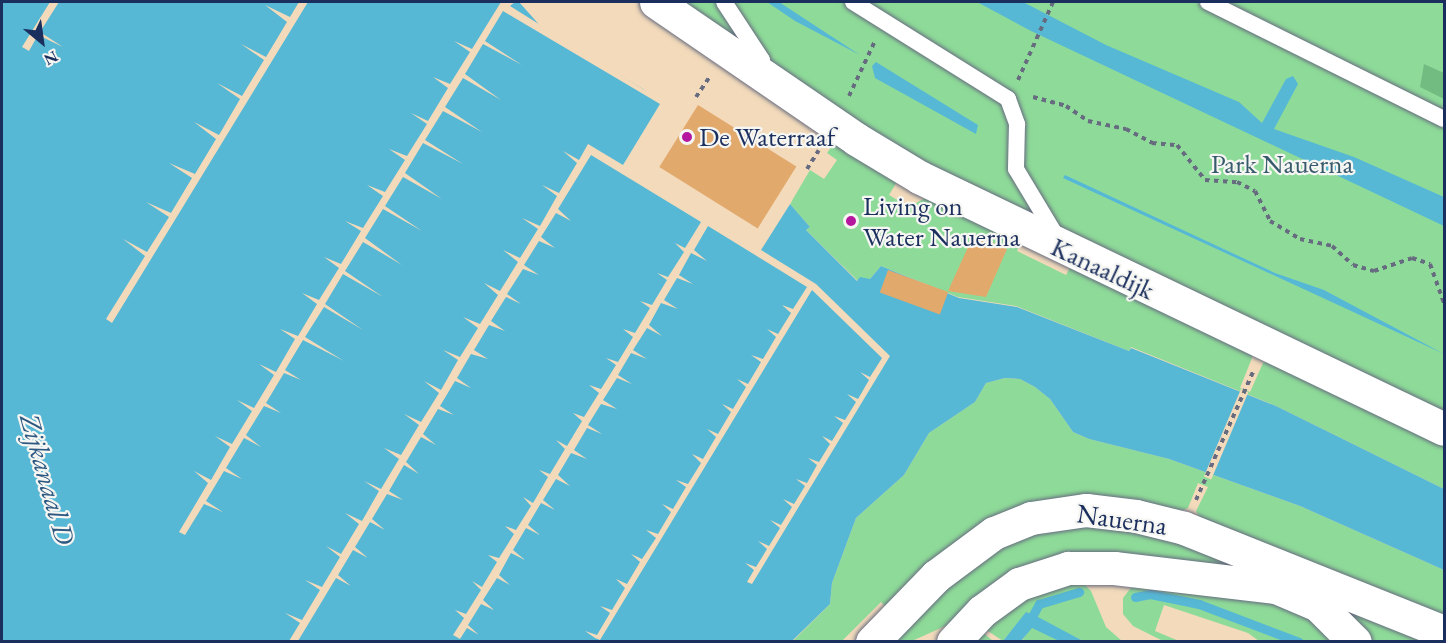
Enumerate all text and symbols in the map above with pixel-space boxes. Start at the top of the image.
north arrow [12,12,72,72]
text: N [40,46,62,71]
place label: De Waterraaf [699,121,835,153]
marker: De Waterraaf [680,130,694,144]
park label: Park Nauerna [1211,148,1353,180]
place label: Living on Water Nauerna [863,189,1020,252]
marker: Living on Water Nauerna [844,214,858,228]
street label: Kanaaldijk [1046,230,1160,306]
water label: Zijkanaal D [13,409,83,549]
street label: Nauerna [1075,497,1169,541]

